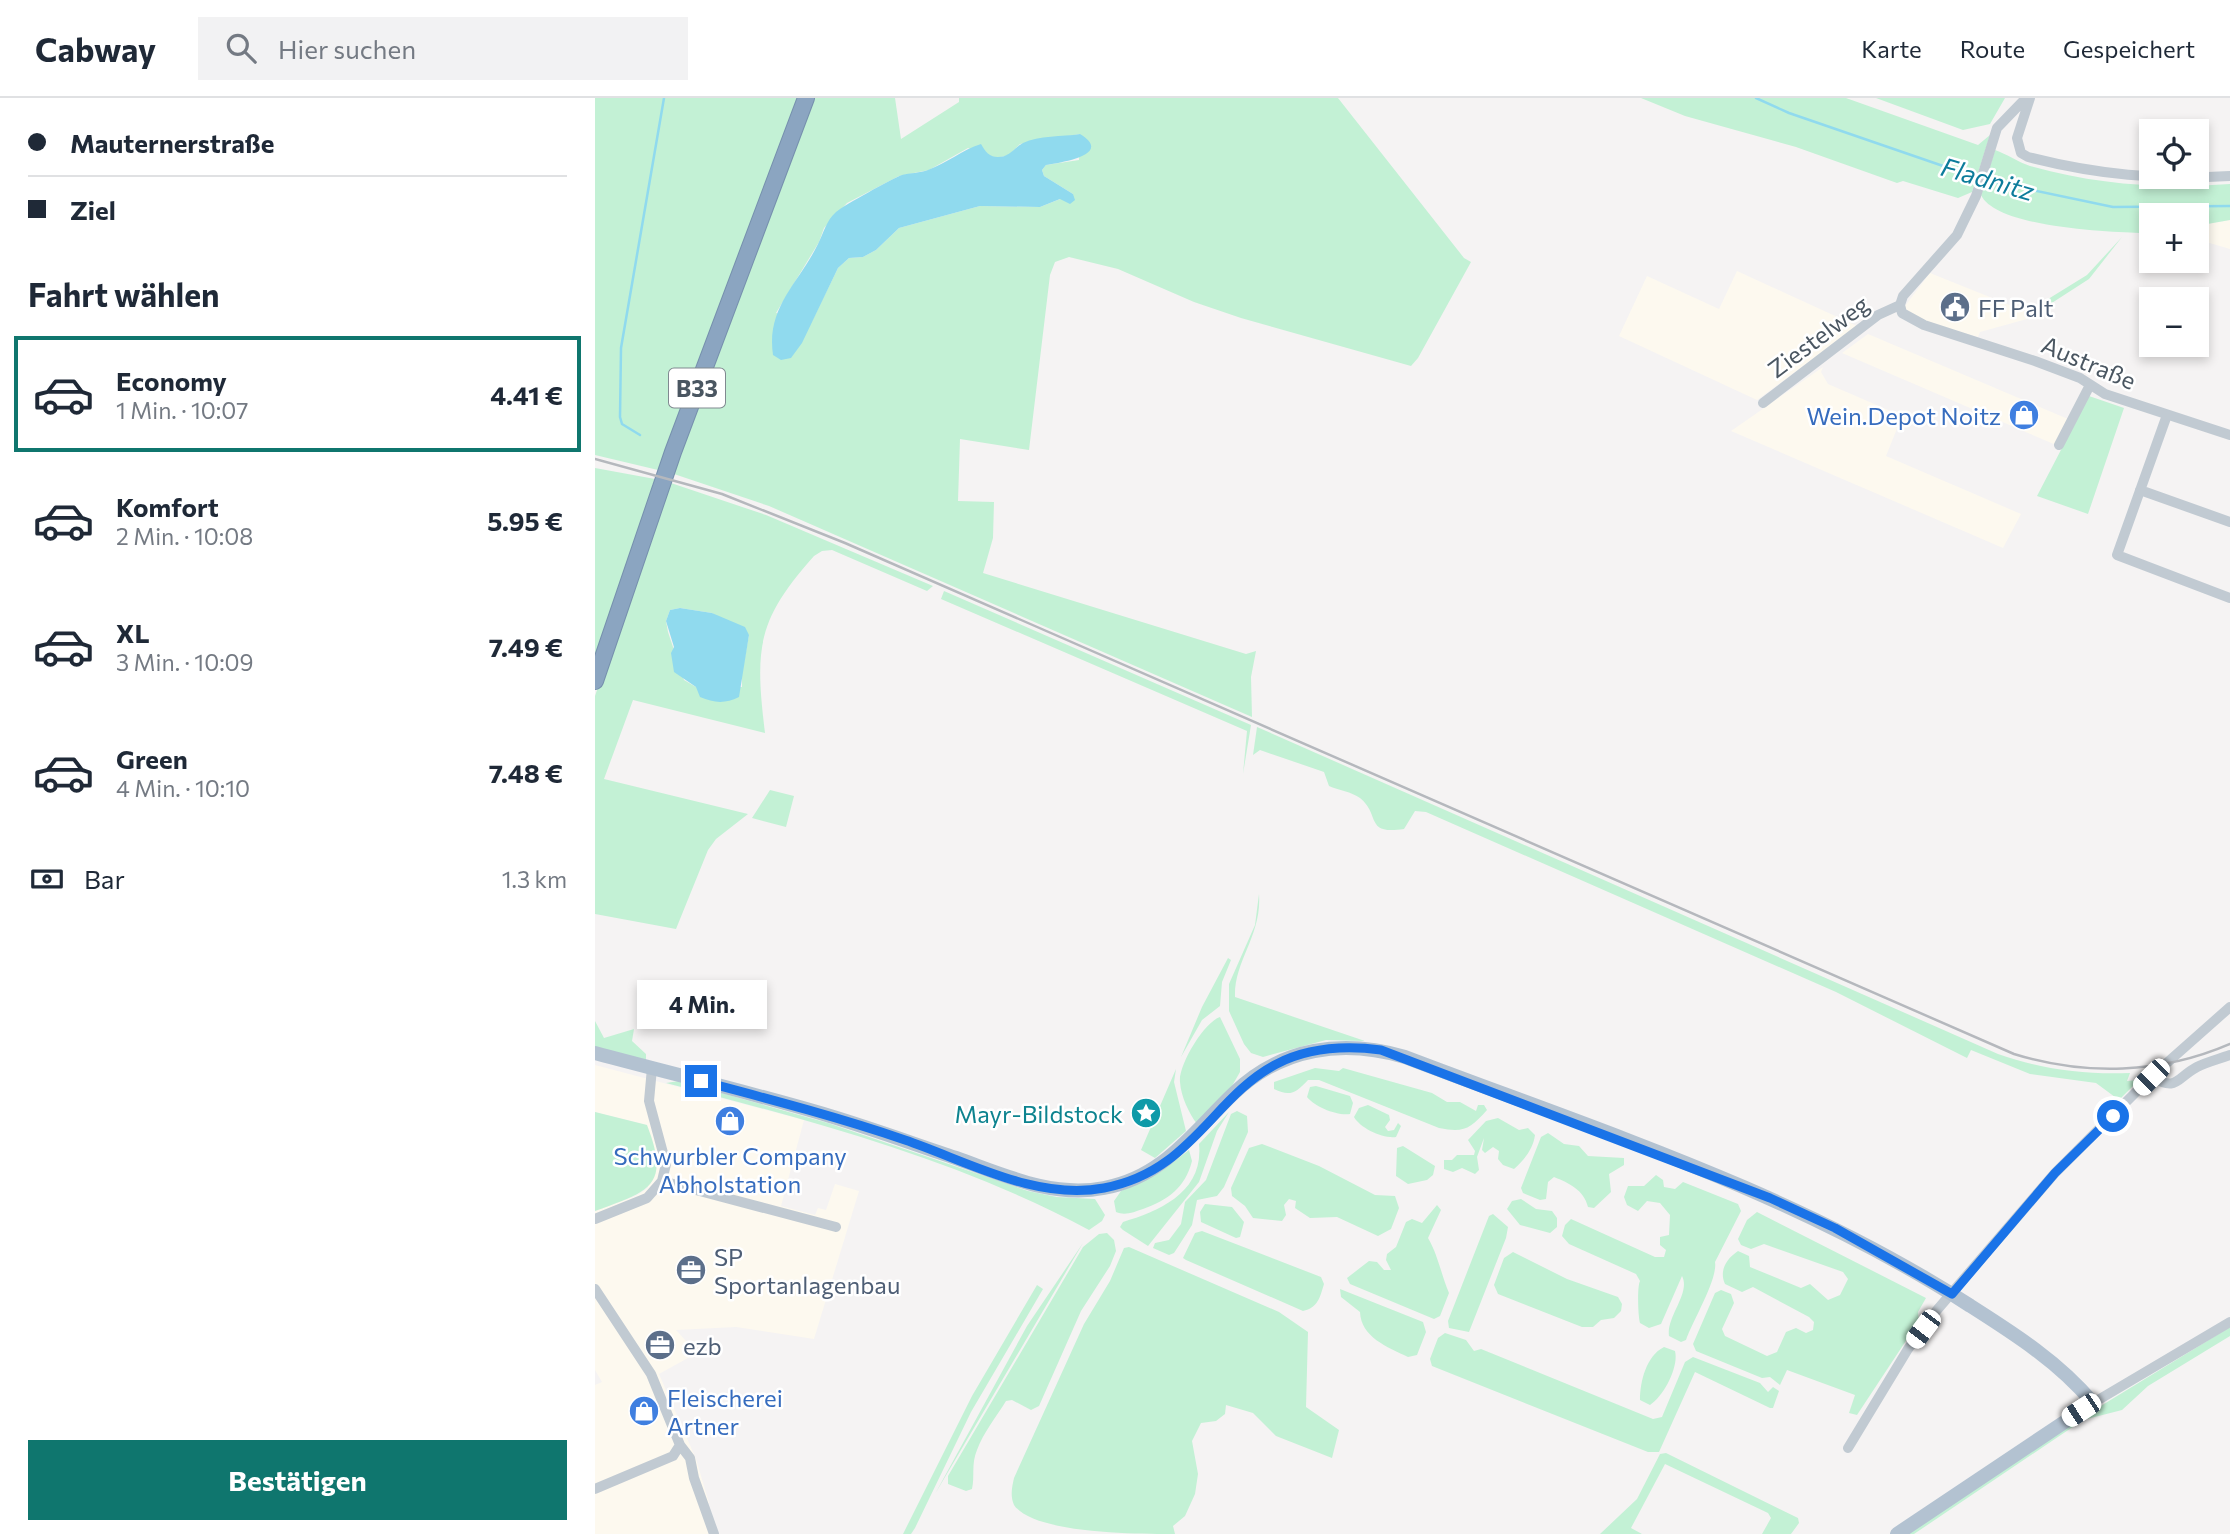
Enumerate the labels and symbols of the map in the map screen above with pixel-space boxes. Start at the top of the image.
water label: Fladnitz [1938,150,2038,206]
street label: Ziestelweg [1762,289,1874,383]
public building icon: FF Palt [1938,290,1972,324]
place label: FF Palt [1978,293,2054,322]
street label: Austraße [2038,329,2140,395]
road number: B33 [669,368,725,408]
shop icon: Wein.Depot Noitz [2007,398,2041,432]
place label: Wein.Depot Noitz [1806,401,2001,430]
callout: 4 Min. [636,979,766,1028]
car [2129,1055,2174,1099]
route end [685,1065,717,1097]
place icon: Mayr-Bildstock [1129,1096,1163,1130]
place label: Mayr-Bildstock [954,1099,1123,1128]
route start [2097,1100,2129,1132]
shop icon: Schwurbler Company Abholstation [713,1104,747,1138]
place label: Schwurbler Company Abholstation [613,1141,847,1198]
place label: SP Sportanlagenbau [714,1242,900,1299]
office icon: SP Sportanlagenbau [674,1253,708,1287]
car [1902,1306,1945,1352]
office icon: ezb [643,1328,677,1362]
place label: ezb [683,1331,722,1360]
place label: Fleischerei Artner [667,1383,783,1440]
car [2058,1390,2105,1430]
shop icon: Fleischerei Artner [627,1394,661,1428]

